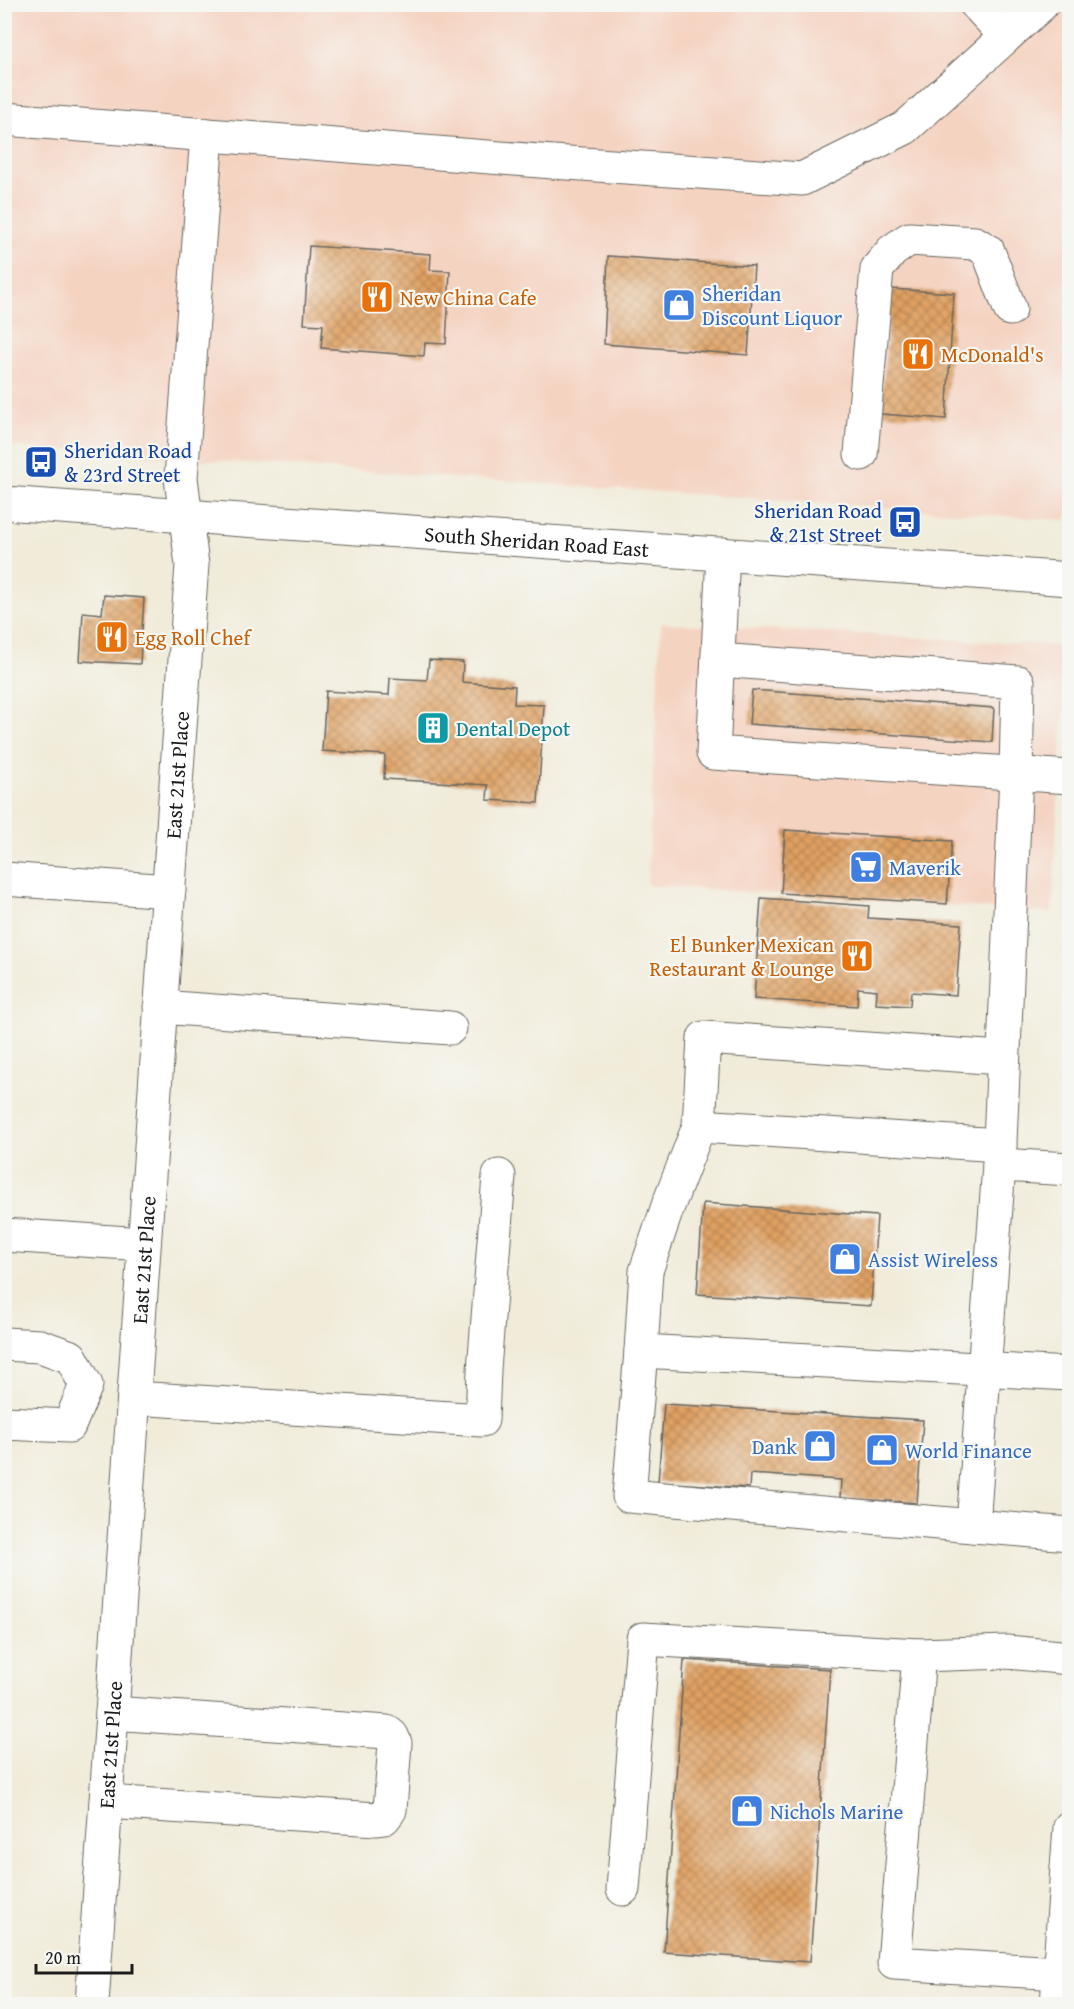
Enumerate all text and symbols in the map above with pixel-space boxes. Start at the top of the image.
place label: Sheridan Discount Liquor [702,278,842,333]
restaurant icon: New China Cafe [359,279,395,315]
place label: New China Cafe [400,282,537,313]
shop icon: Sheridan Discount Liquor [661,287,697,323]
restaurant icon: McDonald's [900,336,936,372]
place label: McDonald's [941,339,1044,370]
place label: Sheridan Road & 23rd Street [64,435,193,490]
bus stop icon: Sheridan Road & 23rd Street [23,444,59,480]
place label: Sheridan Road & 21st Street [754,495,883,550]
bus stop icon: Sheridan Road & 21st Street [887,504,923,540]
street label: South Sheridan Road East [423,518,651,564]
restaurant icon: Egg Roll Chef [94,619,130,655]
place label: Egg Roll Chef [135,622,252,653]
street label: East 21st Place [157,710,197,840]
building icon: Dental Depot [415,710,451,746]
place label: Dental Depot [456,713,571,744]
supermarket icon: Maverik [848,849,884,885]
place label: Maverik [889,852,961,883]
place label: El Bunker Mexican Restaurant & Lounge [650,929,834,984]
restaurant icon: El Bunker Mexican Restaurant & Lounge [839,938,875,974]
street label: East 21st Place [123,1195,163,1325]
shop icon: Assist Wireless [827,1241,863,1277]
place label: Assist Wireless [868,1244,998,1275]
shop icon: Dank [802,1428,838,1464]
place label: Dank [752,1431,797,1462]
shop icon: World Finance [864,1432,900,1468]
place label: World Finance [905,1435,1032,1466]
street label: East 21st Place [90,1680,130,1809]
shop icon: Nichols Marine [729,1793,765,1829]
place label: Nichols Marine [770,1796,903,1827]
scale bar [36,1937,132,1975]
text: 20 m [45,1944,81,1971]

